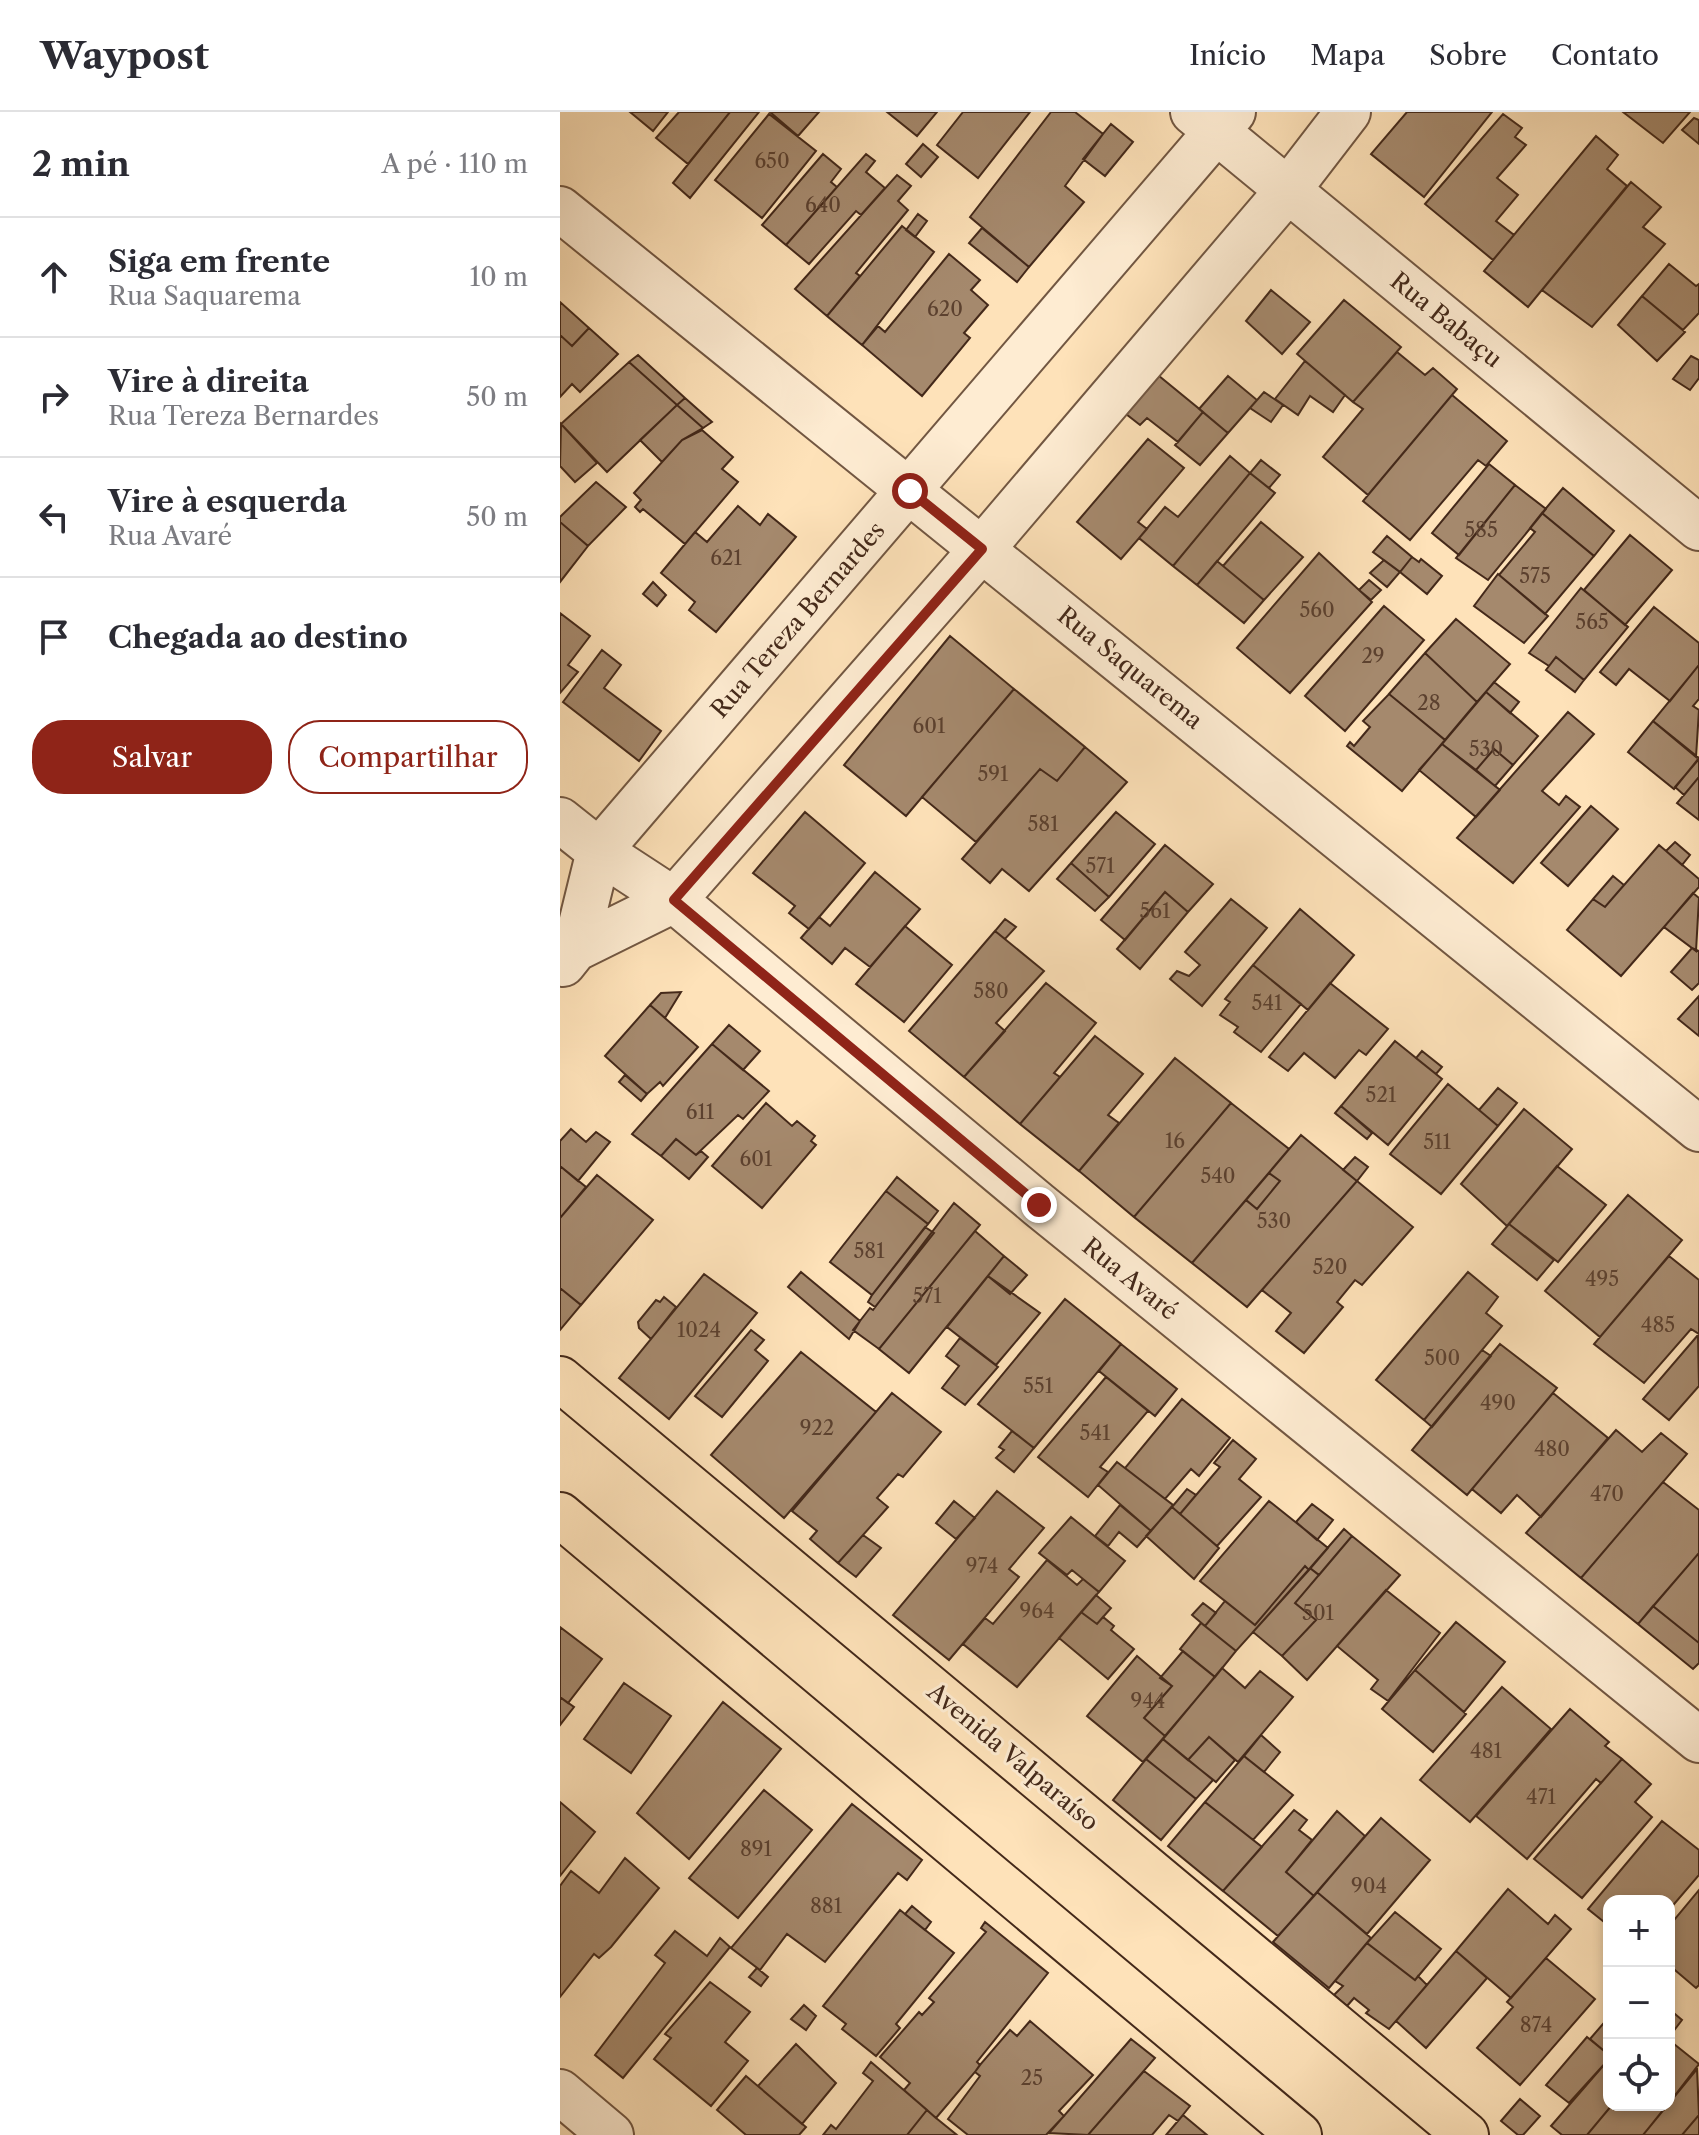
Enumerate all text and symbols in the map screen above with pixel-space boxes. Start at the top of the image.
text: Waypost [40,32,209,79]
text: Início [1189,38,1266,72]
text: Mapa [1310,38,1385,72]
text: Sobre [1429,38,1507,72]
text: Contato [1551,38,1659,72]
text: 2 min [32,143,130,185]
text: A pé · 110 m [382,148,528,180]
house number: 650 [754,149,790,173]
house number: 640 [805,193,841,217]
text: Siga em frente [108,243,330,280]
icon: ahead [32,255,76,299]
text: 10 m [469,261,528,293]
street label: Rua Babaçu [1385,266,1508,374]
text: Rua Saquarema [108,280,301,312]
house number: 620 [927,297,963,321]
text: Vire à direita [108,363,309,400]
icon: right [32,375,76,419]
text: 50 m [466,381,528,413]
text: Rua Tereza Bernardes [108,400,379,432]
route start [892,473,928,509]
text: Vire à esquerda [108,483,347,520]
icon: left [32,495,76,539]
text: 50 m [466,501,528,533]
street label: Rua Tereza Bernardes [705,516,891,724]
house number: 585 [1464,518,1498,542]
text: Rua Avaré [108,520,232,552]
house number: 621 [710,546,742,570]
house number: 575 [1519,564,1551,588]
house number: 560 [1299,598,1335,622]
street label: Rua Saquarema [1052,600,1209,735]
house number: 565 [1575,610,1609,634]
icon: arrive [32,615,76,659]
text: Chegada ao destino [108,619,408,656]
house number: 29 [1361,644,1385,668]
house number: 28 [1417,691,1441,715]
house number: 601 [913,714,946,738]
button: Salvar [32,720,272,794]
button: Compartilhar [288,720,528,794]
house number: 530 [1469,737,1503,761]
house number: 591 [978,762,1009,786]
house number: 581 [1027,812,1059,836]
house number: 571 [1085,854,1115,878]
house number: 561 [1140,899,1171,923]
house number: 580 [973,979,1009,1003]
house number: 541 [1252,991,1283,1015]
house number: 521 [1366,1083,1397,1107]
house number: 611 [686,1100,715,1124]
house number: 16 [1165,1129,1185,1153]
house number: 511 [1423,1130,1451,1154]
house number: 601 [740,1147,773,1171]
house number: 540 [1200,1164,1236,1188]
route end [1021,1187,1057,1223]
house number: 530 [1257,1209,1291,1233]
street label: Rua Avaré [1077,1231,1184,1326]
house number: 581 [853,1239,885,1263]
house number: 520 [1312,1255,1348,1279]
house number: 495 [1585,1267,1619,1291]
house number: 571 [912,1284,942,1308]
house number: 485 [1641,1313,1675,1337]
house number: 1024 [677,1318,721,1342]
house number: 500 [1424,1346,1460,1370]
house number: 551 [1023,1374,1054,1398]
house number: 490 [1480,1391,1516,1415]
house number: 922 [800,1416,834,1440]
house number: 541 [1080,1421,1111,1445]
house number: 480 [1534,1437,1570,1461]
house number: 470 [1590,1482,1624,1506]
house number: 974 [966,1554,998,1578]
house number: 964 [1020,1599,1055,1623]
house number: 501 [1302,1601,1335,1625]
street label: Avenida Valparaíso [921,1676,1105,1837]
house number: 944 [1131,1689,1165,1713]
house number: 481 [1470,1739,1502,1763]
house number: 471 [1526,1785,1556,1809]
house number: 891 [740,1837,773,1861]
house number: 904 [1351,1874,1387,1898]
house number: 881 [810,1894,843,1918]
map controls [1603,1895,1675,2111]
button: + [1603,1895,1675,1967]
button: − [1603,1967,1675,2039]
house number: 874 [1520,2013,1552,2037]
button: locate [1603,2039,1675,2111]
house number: 25 [1021,2066,1043,2090]

